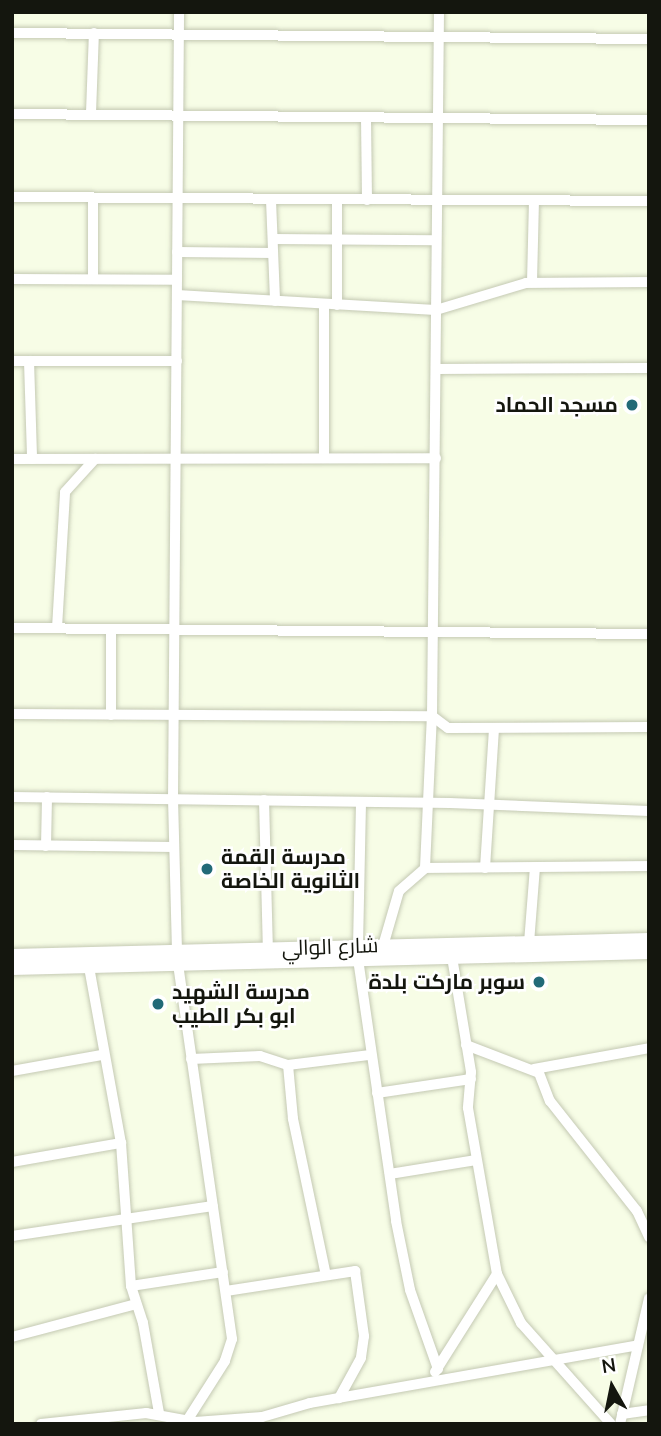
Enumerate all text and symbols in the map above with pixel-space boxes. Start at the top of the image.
place label: مسجد الحماد [495,392,618,418]
marker: مسجد الحماد [624,397,640,413]
place label: مدرسة القمة الثانوية الخاصة [221,844,360,894]
marker: مدرسة القمة الثانوية الخاصة [199,861,215,877]
street label: شارع الوالي [281,933,379,961]
place label: سوبر ماركت بلدة [369,969,525,995]
marker: سوبر ماركت بلدة [531,974,547,990]
place label: مدرسة الشهيد ابو بكر الطيب [172,979,310,1029]
marker: مدرسة الشهيد ابو بكر الطيب [150,996,166,1012]
north arrow [577,1352,647,1422]
text: N [600,1352,618,1380]

